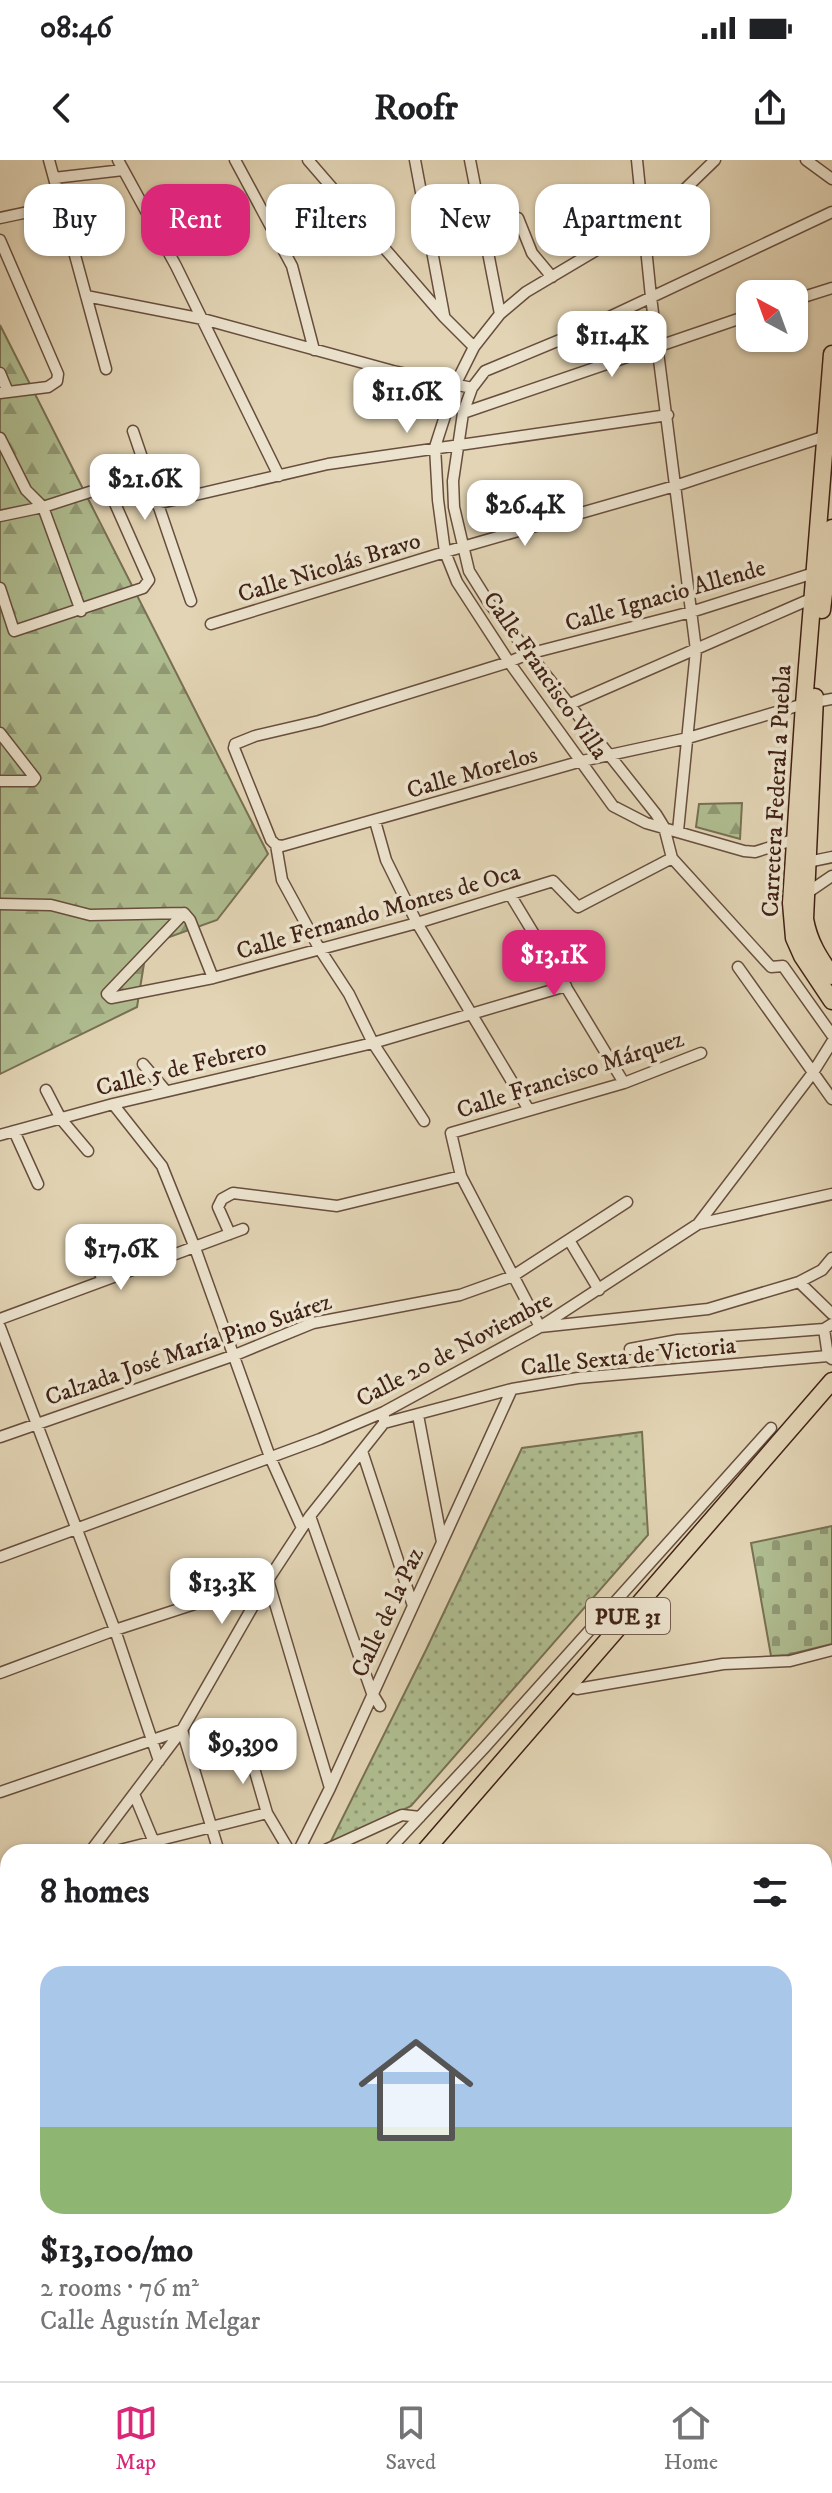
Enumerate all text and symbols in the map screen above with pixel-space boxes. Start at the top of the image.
text: 08:46 [40,10,112,47]
icon: back [40,86,84,130]
text: Roofr [374,86,458,131]
icon: share [748,86,792,130]
chip: Buy [24,184,125,256]
chip: Rent [141,184,250,256]
chip: Filters [266,184,395,256]
chip: New [411,184,519,256]
chip: Apartment [535,184,710,256]
north arrow [736,280,808,352]
map controls [736,280,808,352]
pin: $11.4K [547,311,677,379]
text: $11.4K [576,320,648,353]
pin: $11.6K [342,367,472,435]
text: $11.6K [371,376,443,409]
pin: $21.6K [80,454,210,522]
text: $21.6K [108,463,182,496]
pin: $26.4K [460,480,590,548]
text: $26.4K [485,489,565,522]
street label: Calle Nicolás Bravo [234,526,424,610]
street label: Calle Ignacio Allende [562,553,769,639]
street label: Calle Francisco Villa [476,586,615,766]
street label: Carretera Federal a Puebla [755,663,799,918]
street label: Calle Morelos [404,740,541,806]
street label: Calle Fernando Montes de Oca [233,857,524,967]
pin: $13.1K [489,930,619,998]
text: $13.1K [520,939,588,972]
street label: Calle Francisco Márquez [453,1024,688,1126]
street label: Calle 5 de Febrero [93,1032,269,1104]
pin: $17.6K [56,1224,186,1292]
text: $17.6K [83,1233,159,1266]
street label: Calle 20 de Noviembre [351,1285,558,1414]
street label: Calzada José María Pino Suárez [41,1287,336,1413]
street label: Calle Sexta de Victoria [519,1331,738,1383]
street label: Calle de la Paz [345,1542,431,1682]
pin: $13.3K [157,1558,287,1626]
text: $13.3K [188,1567,256,1600]
road number: PUE 31 [586,1598,670,1634]
pin: $9,390 [178,1718,308,1786]
text: $9,390 [208,1727,278,1760]
icon: filters [748,1870,792,1914]
text: 8 homes [40,1871,149,1913]
icon: home [344,2018,488,2162]
text: $13,100/mo [40,2230,193,2272]
text: 2 rooms · 76 m² [40,2272,199,2305]
text: Calle Agustín Melgar [40,2305,260,2338]
tab: Map [114,2401,158,2476]
tab: Saved [386,2401,436,2476]
tab: Home [664,2401,718,2476]

